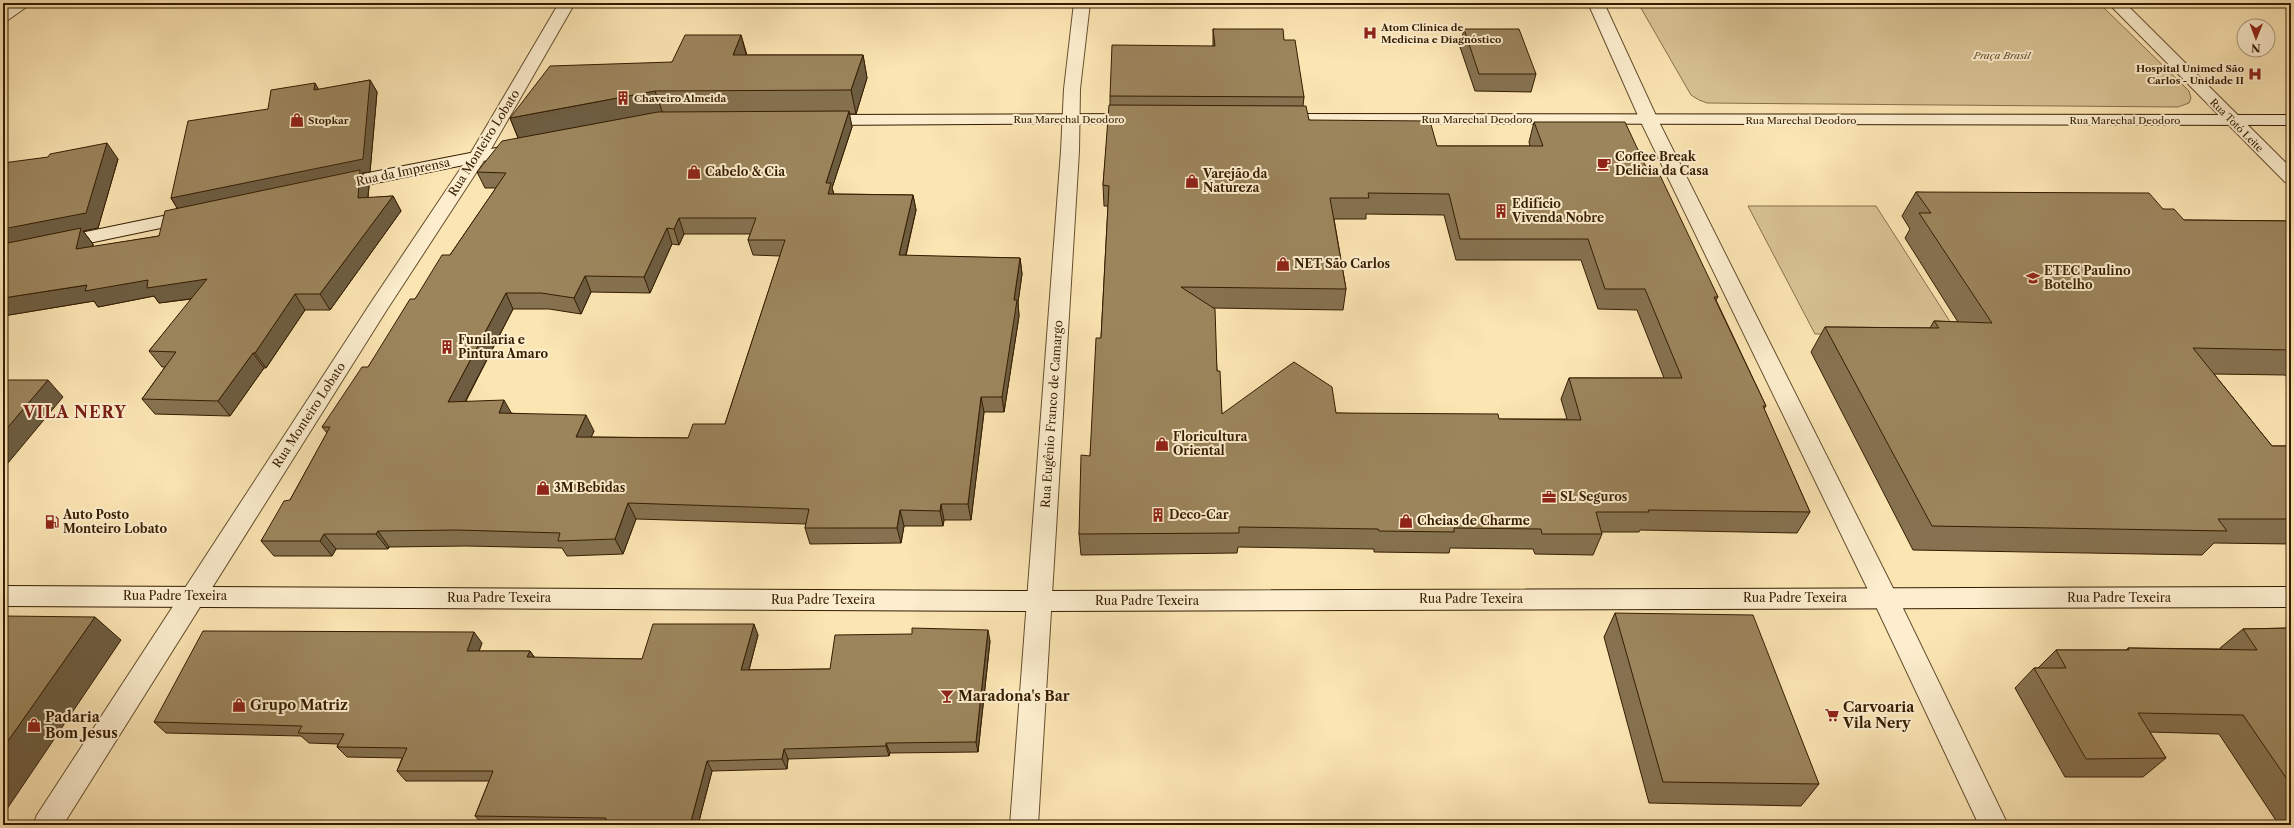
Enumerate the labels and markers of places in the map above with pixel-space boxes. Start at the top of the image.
place label: Atom Clínica de Medicina e Diagnóstico [1380,21,1501,46]
hospital icon: Atom Clínica de Medicina e Diagnóstico [1362,25,1378,41]
place label: Hospital Unimed São Carlos - Unidade II [2136,62,2244,87]
hospital icon: Hospital Unimed São Carlos - Unidade II [2247,66,2263,82]
building icon: Chaveiro Almeida [615,90,631,106]
place label: Chaveiro Almeida [634,92,727,105]
shop icon: Stopkar [289,112,305,128]
place label: Stopkar [308,114,349,127]
place label: Coffee Break Delicia da Casa [1615,149,1710,178]
cafe icon: Coffee Break Delicia da Casa [1596,156,1612,172]
shop icon: Cabelo & Cia [686,164,702,180]
place label: Cabelo & Cia [705,164,786,179]
place label: Varejão da Natureza [1202,166,1269,195]
shop icon: Varejão da Natureza [1184,173,1200,189]
place label: Edifício Vivenda Nobre [1511,196,1604,225]
building icon: Edifício Vivenda Nobre [1493,203,1509,219]
shop icon: NET São Carlos [1275,256,1291,272]
place label: NET São Carlos [1294,256,1391,271]
place label: ETEC Paulino Botelho [2044,263,2131,292]
school or university icon: ETEC Paulino Botelho [2025,270,2041,286]
place label: Funilaria e Pintura Amaro [458,332,549,361]
building icon: Funilaria e Pintura Amaro [439,339,455,355]
place label: Floricultura Oriental [1173,429,1248,458]
shop icon: Floricultura Oriental [1154,436,1170,452]
shop icon: 3M Bebidas [535,480,551,496]
place label: 3M Bebidas [554,480,626,495]
office icon: SL Seguros [1541,489,1557,505]
place label: SL Seguros [1560,489,1628,504]
place label: Auto Posto Monteiro Lobato [62,507,167,536]
building icon: Deco-Car [1150,507,1166,523]
place label: Deco-Car [1169,507,1229,522]
shop icon: Cheias de Charme [1398,513,1414,529]
place label: Cheias de Charme [1417,513,1530,528]
fuel station icon: Auto Posto Monteiro Lobato [44,514,60,530]
place label: Maradona's Bar [958,687,1070,705]
bar icon: Maradona's Bar [939,688,955,704]
place label: Grupo Matriz [250,696,348,714]
shop icon: Grupo Matriz [231,697,247,713]
place label: Carvoaria Vila Nery [1842,698,1915,732]
supermarket icon: Carvoaria Vila Nery [1824,707,1840,723]
place label: Padaria Bom Jesus [45,708,118,742]
shop icon: Padaria Bom Jesus [26,717,42,733]

